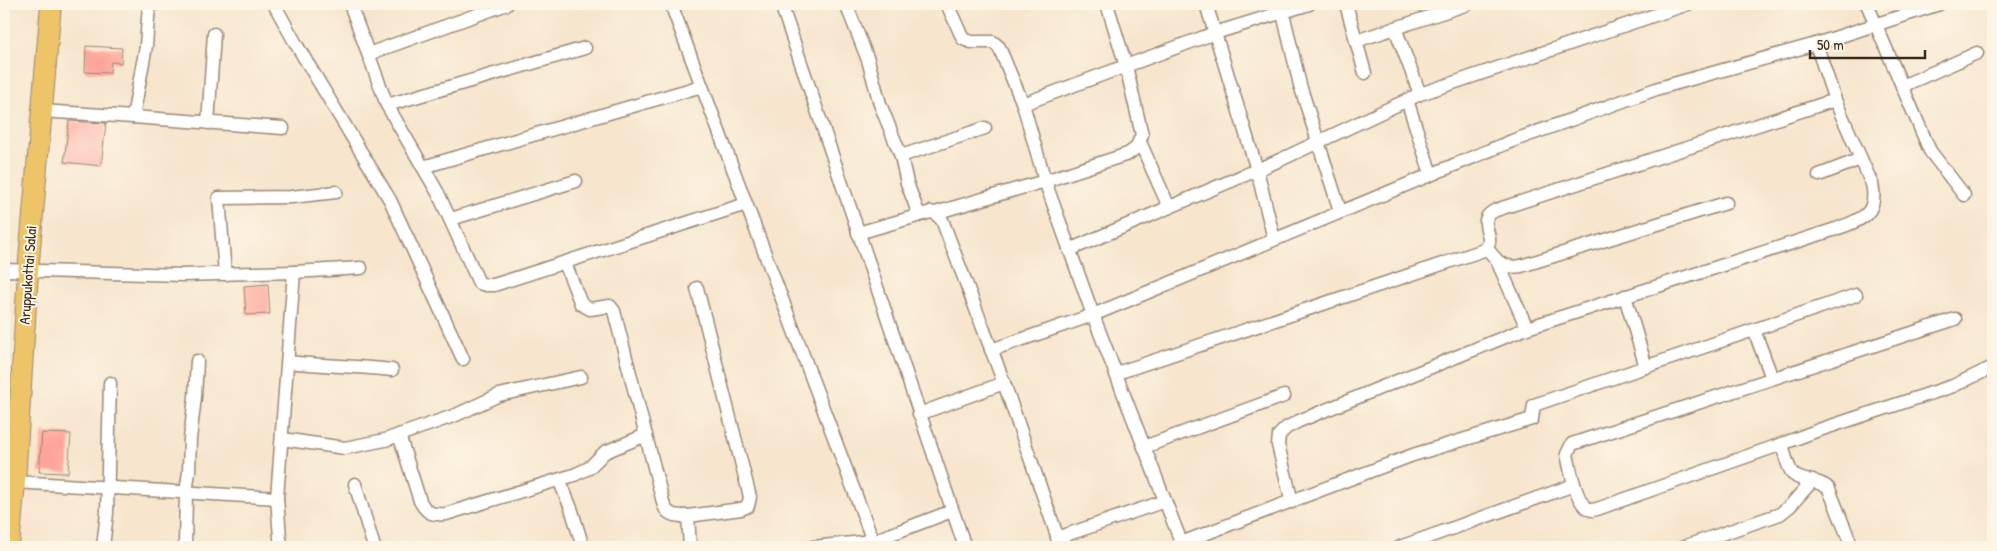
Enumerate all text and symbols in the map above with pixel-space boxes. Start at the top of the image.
scale bar [1810,28,1924,60]
text: 50 m [1817,34,1844,55]
street label: Aruppukottai Salai [14,225,41,325]

